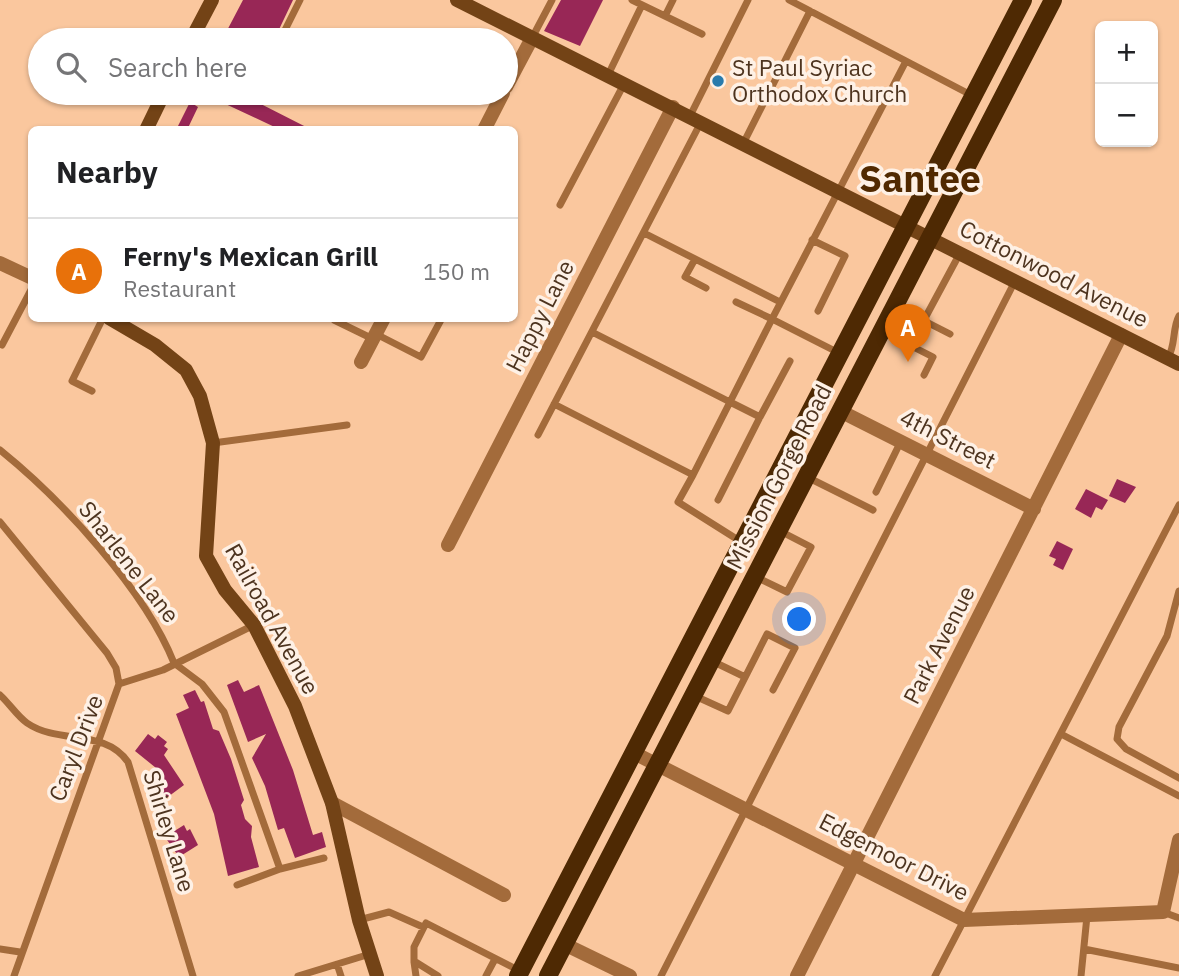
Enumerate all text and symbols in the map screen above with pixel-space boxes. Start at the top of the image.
map controls [1095,21,1158,147]
button: + [1095,21,1158,84]
search box [28,28,518,105]
icon: search [52,48,90,86]
text: Search here [108,50,247,84]
place label: St Paul Syriac Orthodox Church [732,52,907,108]
marker: St Paul Syriac Orthodox Church [710,73,726,89]
button: − [1095,84,1158,147]
text: Nearby [56,152,158,191]
district label: Santee [859,154,981,202]
street label: Cottonwood Avenue [955,213,1154,334]
text: Ferny's Mexican Grill [123,239,378,273]
street label: Happy Lane [498,255,580,376]
text: A [71,256,87,286]
text: 150 m [423,256,490,286]
text: Restaurant [123,273,236,303]
pin: A [885,304,931,362]
street label: Mission Gorge Road [719,379,838,574]
street label: 4th Street [896,401,1001,475]
street label: Sharlene Lane [73,494,187,628]
street label: Railroad Avenue [219,538,327,699]
street label: Park Avenue [896,580,981,709]
your location [782,602,816,636]
street label: Caryl Drive [41,690,109,805]
street label: Shirley Lane [137,766,203,895]
street label: Edgemoor Drive [814,805,974,907]

